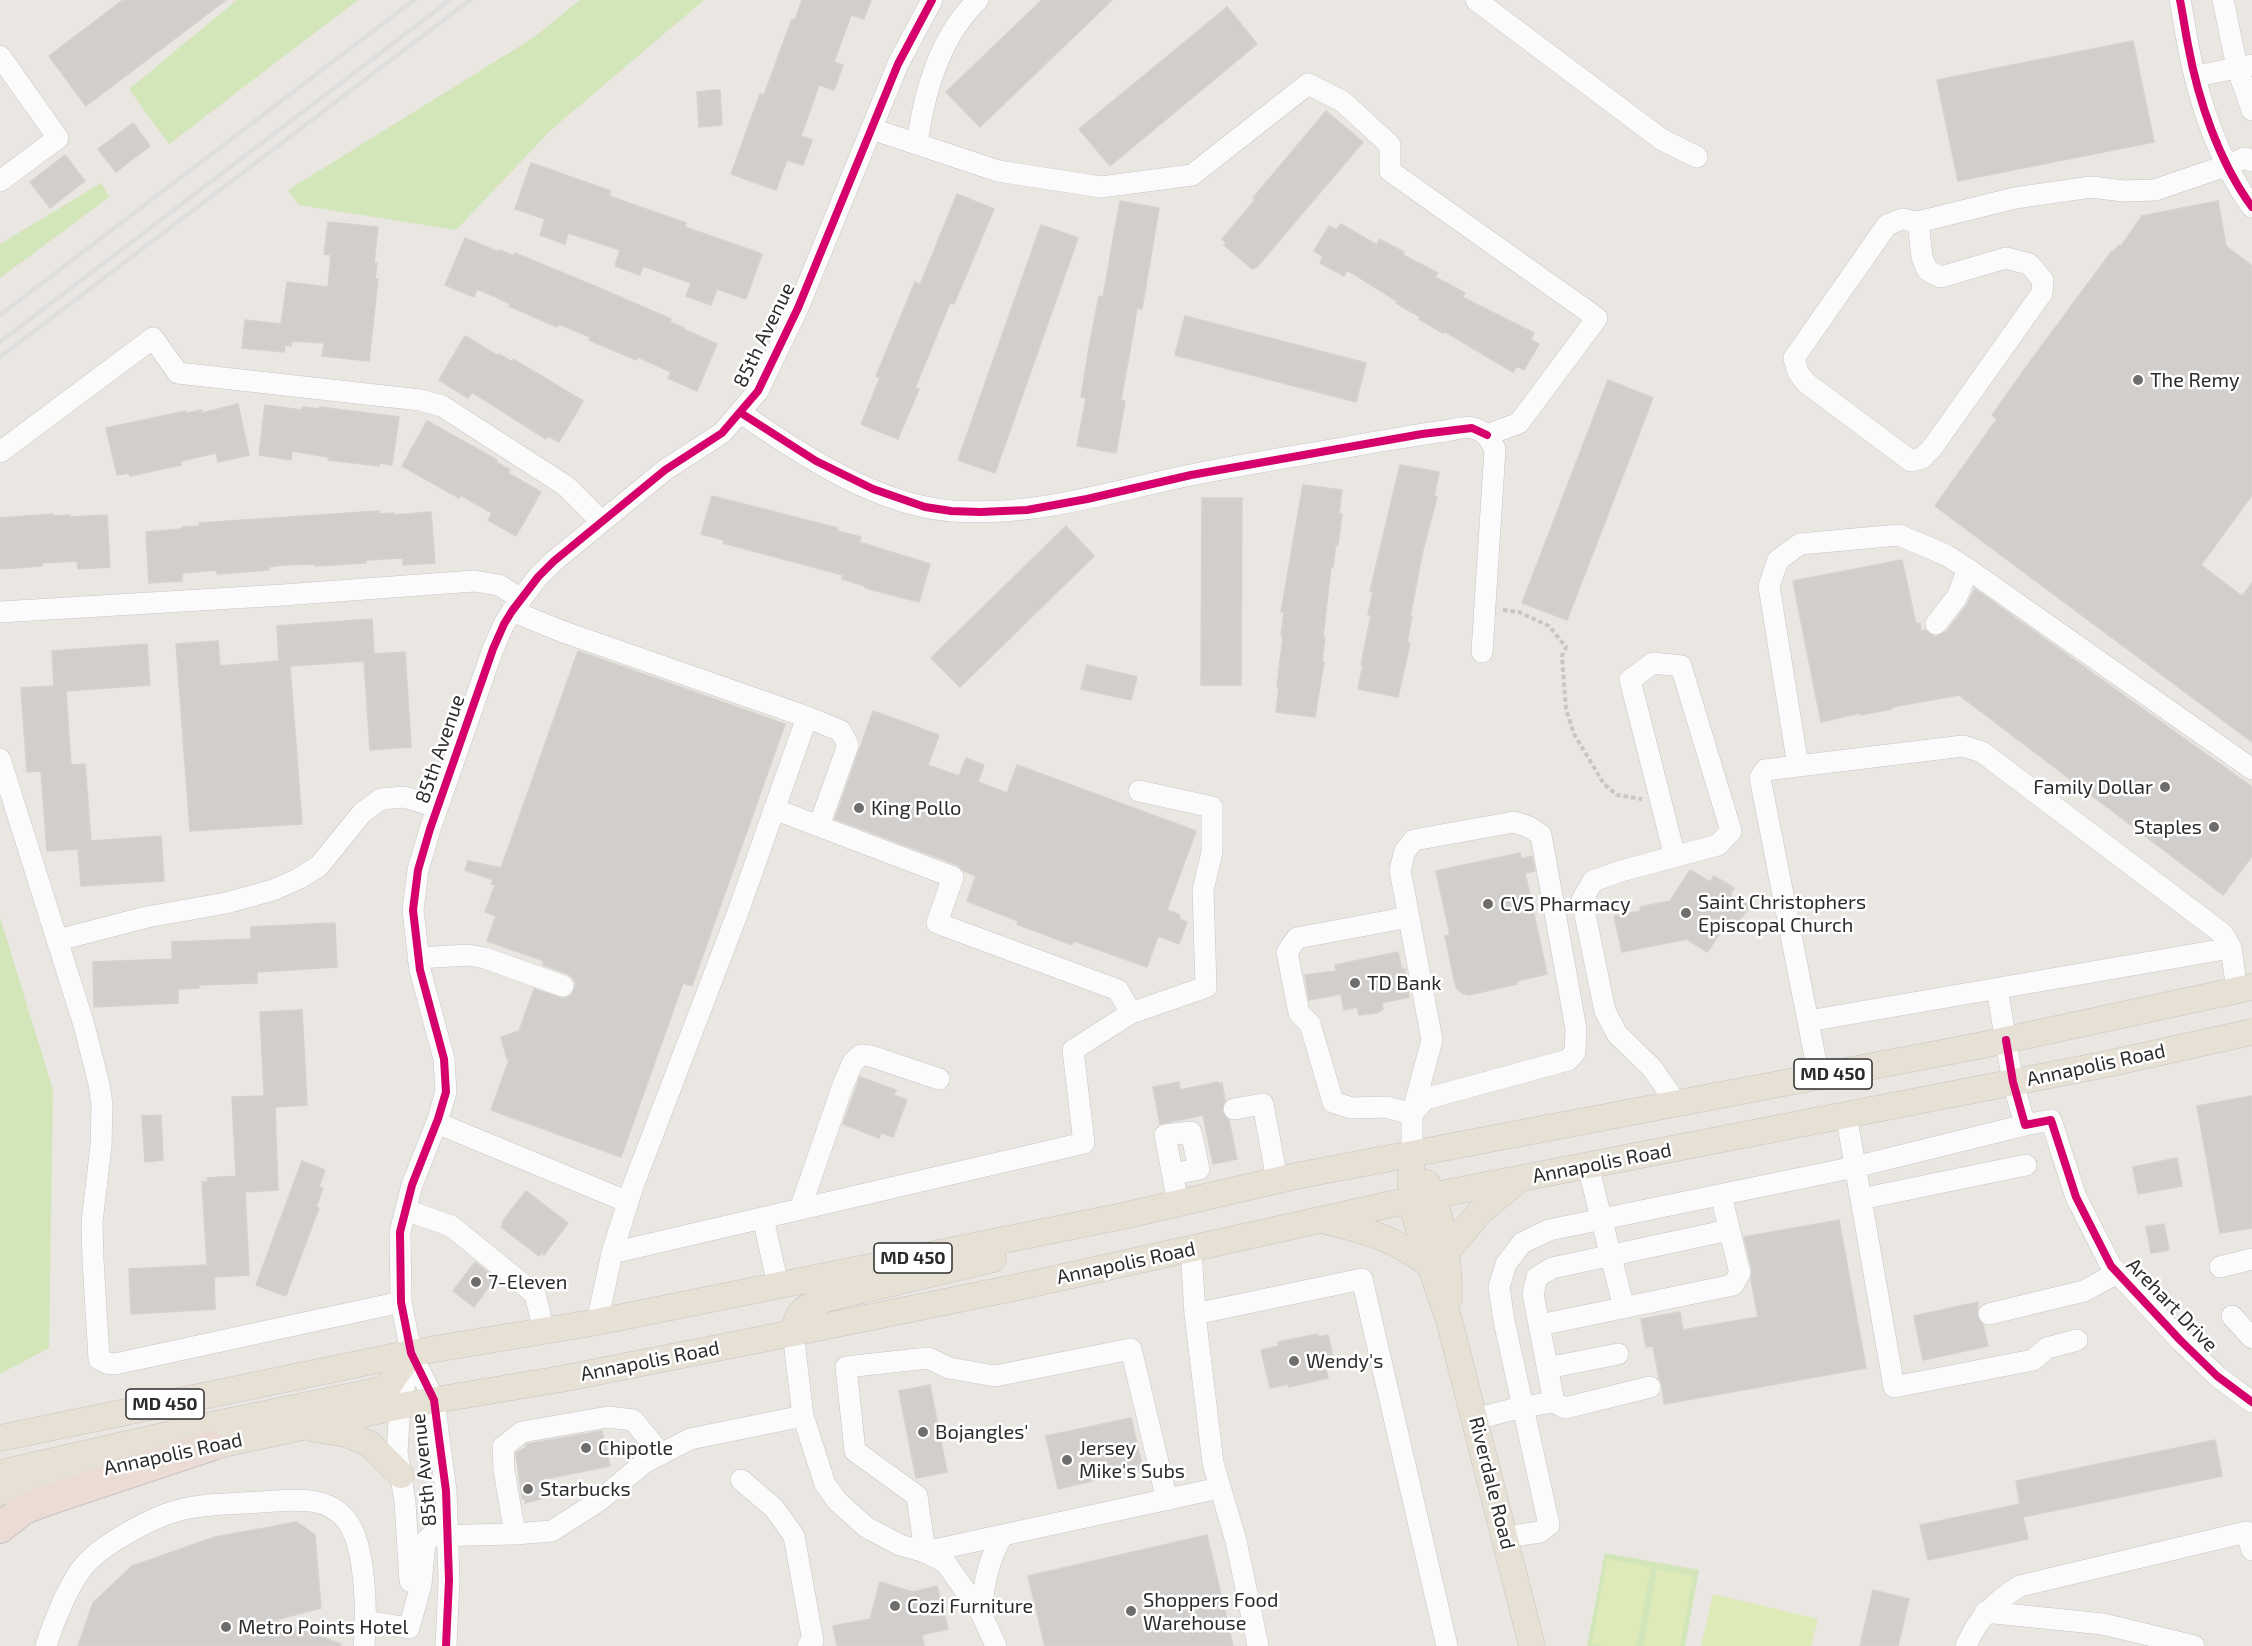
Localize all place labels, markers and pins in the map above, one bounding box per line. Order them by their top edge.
place label: The Remy [2150,368,2240,392]
marker: The Remy [2131,373,2145,387]
place label: Family Dollar [2033,775,2153,799]
marker: Family Dollar [2158,780,2172,794]
place label: King Pollo [871,796,961,820]
marker: King Pollo [852,801,866,815]
place label: Staples [2134,815,2202,839]
marker: Staples [2207,820,2221,834]
place label: Saint Christophers Episcopal Church [1698,890,1866,937]
place label: CVS Pharmacy [1500,892,1631,916]
marker: CVS Pharmacy [1481,897,1495,911]
marker: Saint Christophers Episcopal Church [1679,906,1693,920]
place label: TD Bank [1367,971,1442,995]
marker: TD Bank [1348,976,1362,990]
place label: 7-Eleven [488,1270,567,1294]
marker: 7-Eleven [469,1275,483,1289]
place label: Wendy's [1306,1349,1383,1373]
marker: Wendy's [1287,1354,1301,1368]
place label: Bojangles' [935,1420,1029,1444]
marker: Bojangles' [916,1425,930,1439]
place label: Chipotle [598,1436,673,1460]
place label: Jersey Mike's Subs [1079,1436,1185,1483]
marker: Chipotle [579,1441,593,1455]
marker: Jersey Mike's Subs [1060,1453,1074,1467]
place label: Starbucks [540,1477,631,1501]
marker: Starbucks [521,1482,535,1496]
place label: Shoppers Food Warehouse [1143,1588,1278,1635]
place label: Cozi Furniture [907,1594,1033,1618]
marker: Cozi Furniture [888,1599,902,1613]
marker: Shoppers Food Warehouse [1124,1604,1138,1618]
place label: Metro Points Hotel [238,1615,408,1639]
marker: Metro Points Hotel [219,1620,233,1634]

